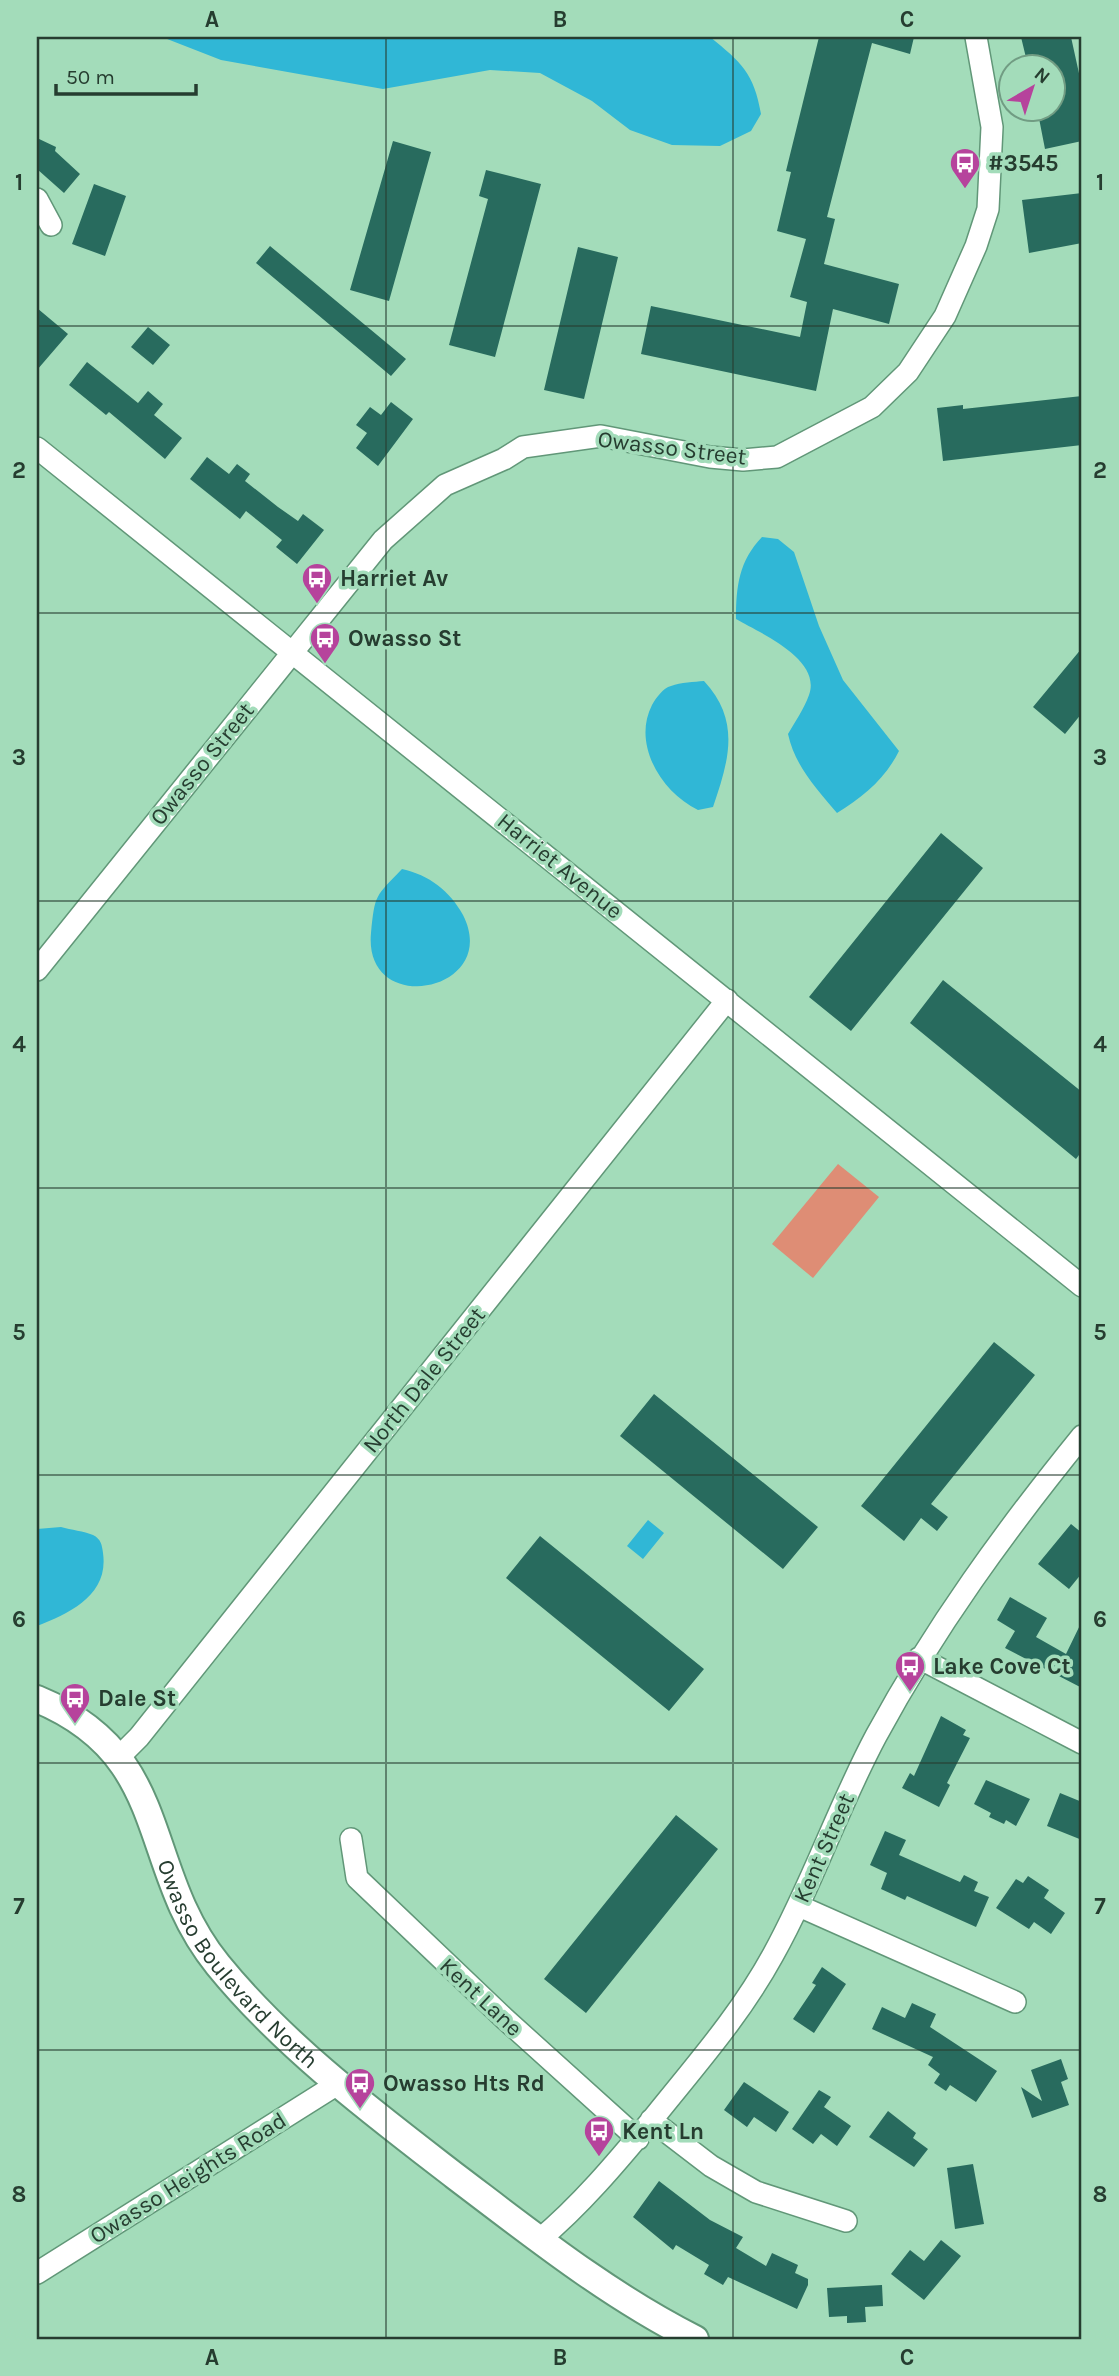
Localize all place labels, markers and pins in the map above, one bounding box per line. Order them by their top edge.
bus stop icon: #3545 [948,146,982,190]
place label: #3545 [988,150,1058,177]
bus stop icon: Harriet Av [300,561,334,605]
place label: Harriet Av [340,565,448,592]
bus stop icon: Owasso St [308,621,342,665]
place label: Owasso St [348,625,461,652]
bus stop icon: Lake Cove Ct [893,1649,927,1693]
place label: Lake Cove Ct [933,1653,1071,1680]
bus stop icon: Dale St [58,1681,92,1725]
place label: Dale St [98,1685,176,1712]
bus stop icon: Owasso Hts Rd [343,2066,377,2110]
place label: Owasso Hts Rd [383,2070,545,2097]
bus stop icon: Kent Ln [582,2114,616,2158]
place label: Kent Ln [622,2118,704,2145]

